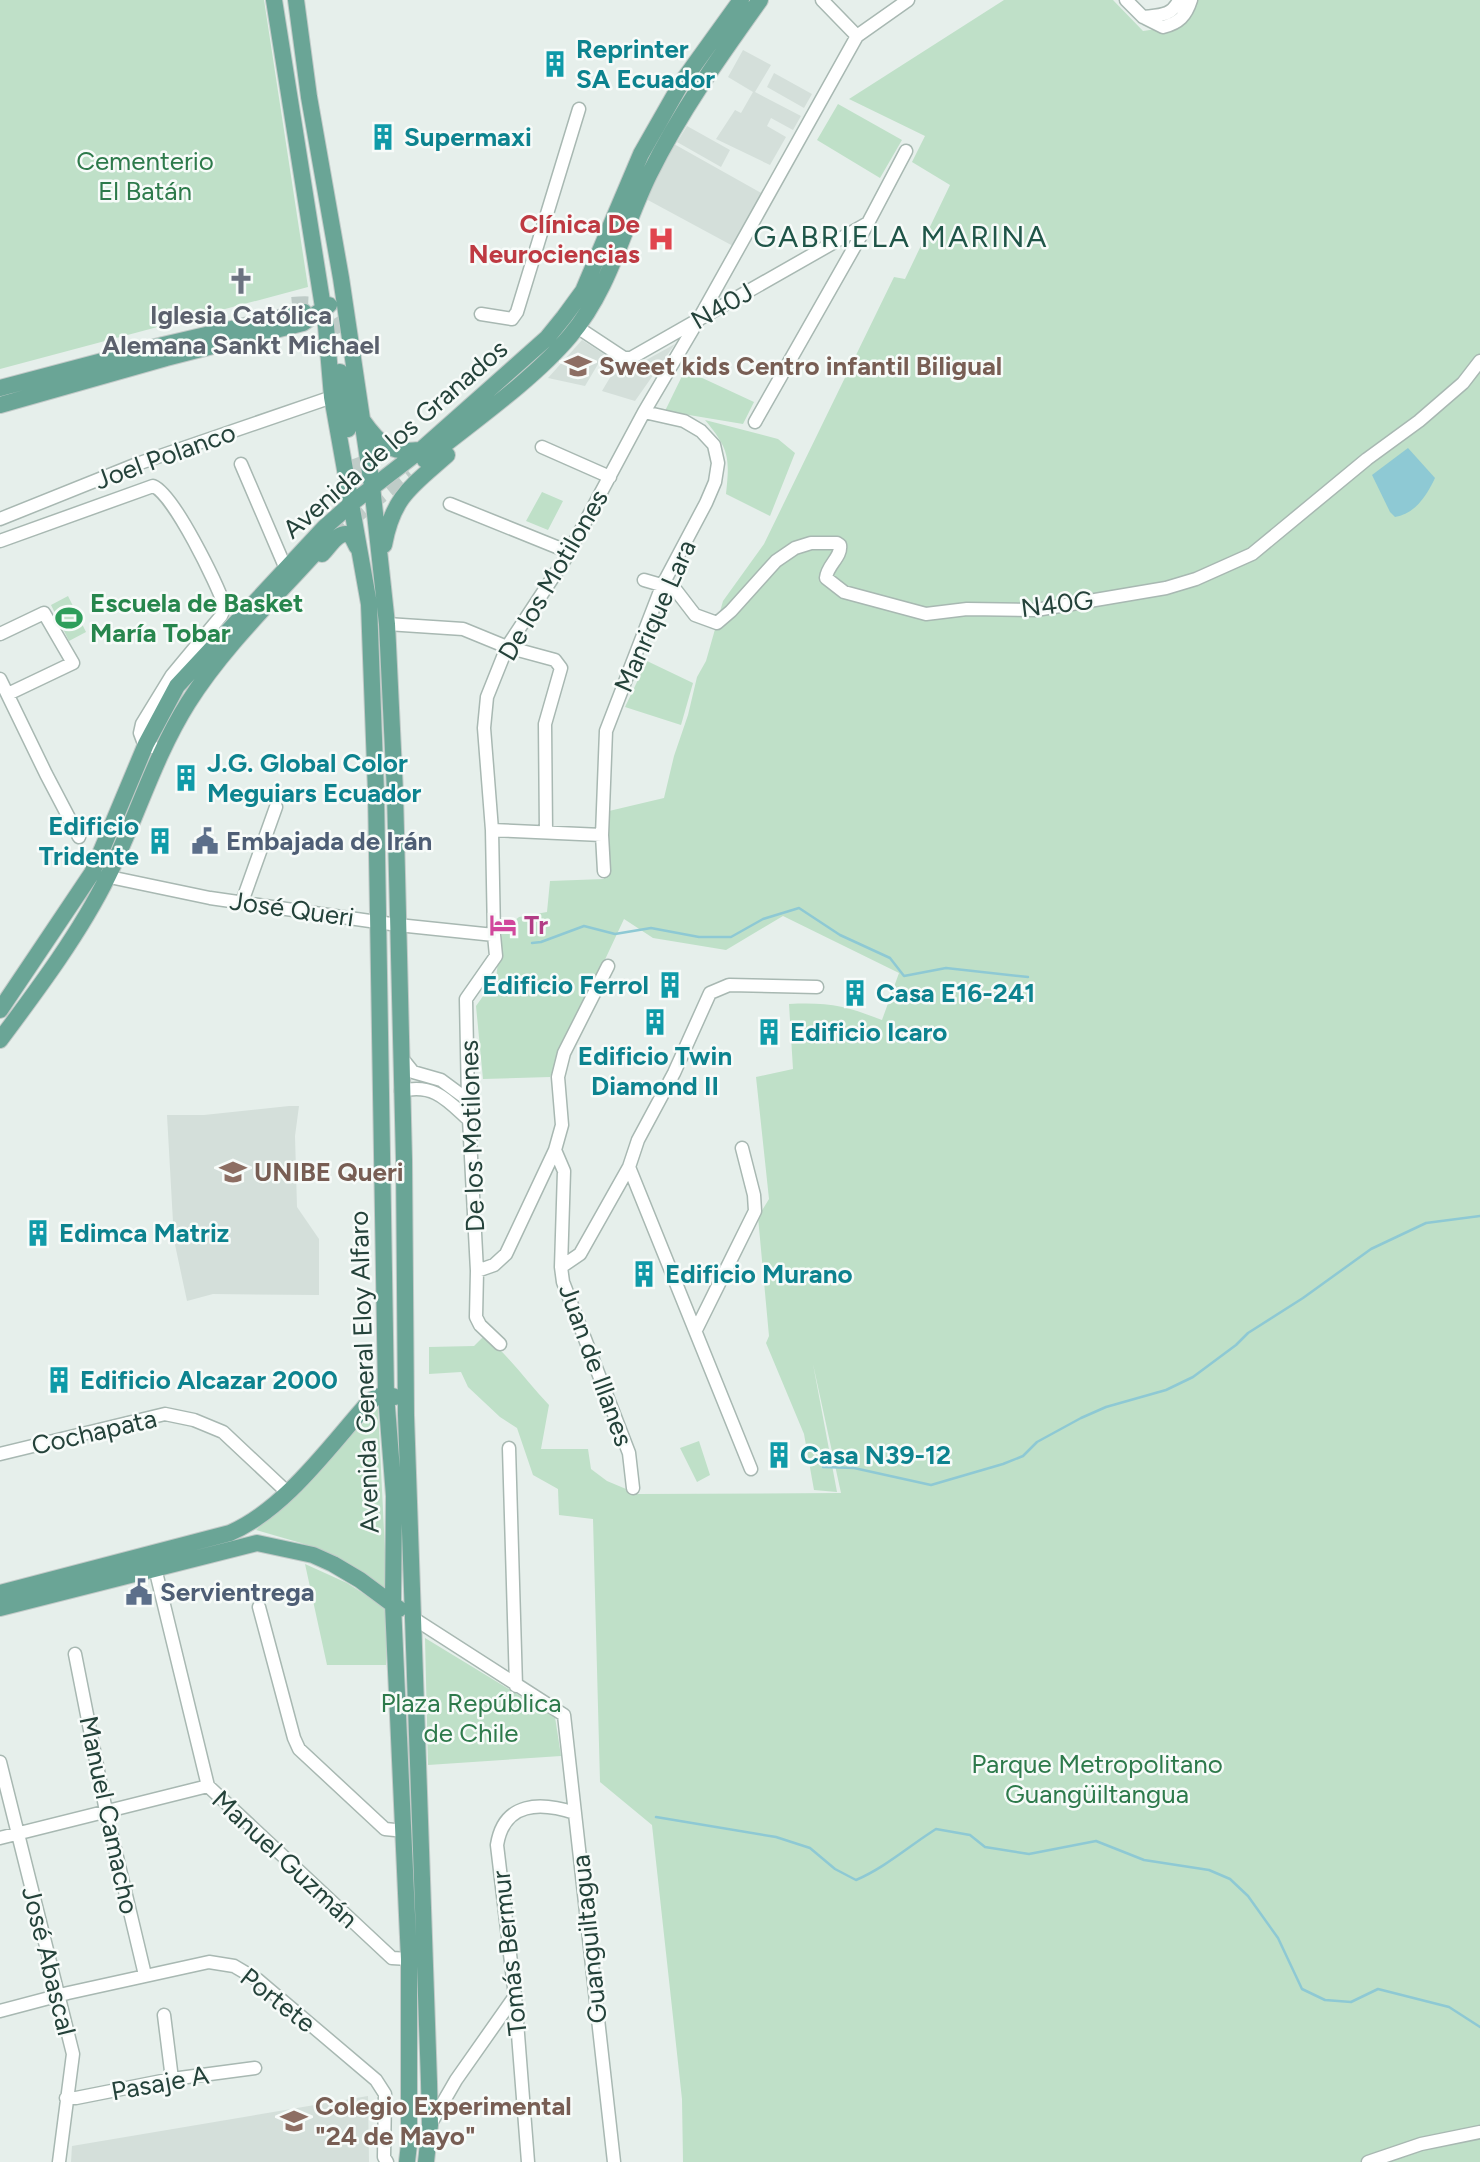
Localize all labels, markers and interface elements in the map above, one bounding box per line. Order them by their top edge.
place label: Reprinter SA Ecuador [576,33,715,95]
building icon: Reprinter SA Ecuador [540,49,570,79]
place label: Supermaxi [404,121,532,153]
building icon: Supermaxi [368,122,398,152]
park label: Cementerio El Batán [76,145,214,207]
place label: Clínica De Neurociencias [469,208,640,270]
district label: GABRIELA MARINA [753,218,1049,255]
hospital icon: Clínica De Neurociencias [646,224,676,254]
church icon: Iglesia Católica Alemana Sankt Michael [226,266,256,296]
street label: N40J [685,276,759,336]
place label: Iglesia Católica Alemana Sankt Michael [102,299,380,361]
street label: Avenida de los Granados [276,333,514,545]
place label: Sweet kids Centro infantil Biligual [599,350,1002,382]
school or university icon: Sweet kids Centro infantil Biligual [563,351,593,381]
street label: Joel Polanco [90,416,240,496]
street label: De los Motilones [491,484,615,666]
street label: Manrique Lara [607,535,703,697]
street label: N40G [1019,584,1095,624]
place label: Escuela de Basket María Tobar [90,587,303,649]
sports icon: Escuela de Basket María Tobar [54,603,84,633]
place label: J.G. Global Color Meguiars Ecuador [207,747,422,809]
building icon: J.G. Global Color Meguiars Ecuador [171,763,201,793]
place label: Edificio Tridente [39,810,139,872]
place label: Embajada de Irán [226,825,432,857]
building icon: Edificio Tridente [145,826,175,856]
public building icon: Embajada de Irán [190,826,220,856]
street label: José Queri [228,884,356,934]
place label: Tr [524,909,548,941]
hotel icon: Tr [488,910,518,940]
place label: Edificio Ferrol [482,969,649,1001]
building icon: Edificio Ferrol [655,970,685,1000]
place label: Casa E16-241 [876,977,1035,1009]
building icon: Casa E16-241 [840,978,870,1008]
building icon: Edificio Twin Diamond II [640,1007,670,1037]
place label: Edificio Icaro [790,1016,947,1048]
building icon: Edificio Icaro [754,1017,784,1047]
street label: De los Motilones [453,1039,491,1233]
place label: Edificio Twin Diamond II [578,1040,732,1102]
place label: UNIBE Queri [254,1156,404,1188]
school or university icon: UNIBE Queri [218,1157,248,1187]
street label: Avenida General Eloy Alfaro [342,1210,386,1534]
place label: Edimca Matriz [59,1217,229,1249]
building icon: Edimca Matriz [23,1218,53,1248]
place label: Edificio Murano [665,1258,853,1290]
building icon: Edificio Murano [629,1259,659,1289]
street label: Juan de Illanes [552,1279,640,1451]
place label: Edificio Alcazar 2000 [80,1364,338,1396]
building icon: Edificio Alcazar 2000 [44,1365,74,1395]
street label: Cochapata [28,1402,160,1462]
place label: Casa N39-12 [800,1439,951,1471]
building icon: Casa N39-12 [764,1440,794,1470]
place label: Servientrega [160,1576,315,1608]
public building icon: Servientrega [124,1577,154,1607]
park label: Plaza República de Chile [380,1687,562,1749]
street label: Manuel Camacho [72,1713,146,1917]
park label: Parque Metropolitano Guangüiltangua [971,1748,1223,1810]
street label: Manuel Guzmán [206,1783,364,1935]
street label: Guanguiltagua [564,1853,614,2025]
street label: Tomás Bermur [484,1869,534,2037]
street label: José Abascal [15,1883,83,2039]
street label: Portete [234,1961,322,2039]
street label: Pasaje A [109,2059,212,2107]
place label: Colegio Experimental "24 de Mayo" [315,2090,572,2152]
school or university icon: Colegio Experimental "24 de Mayo" [279,2106,309,2136]

